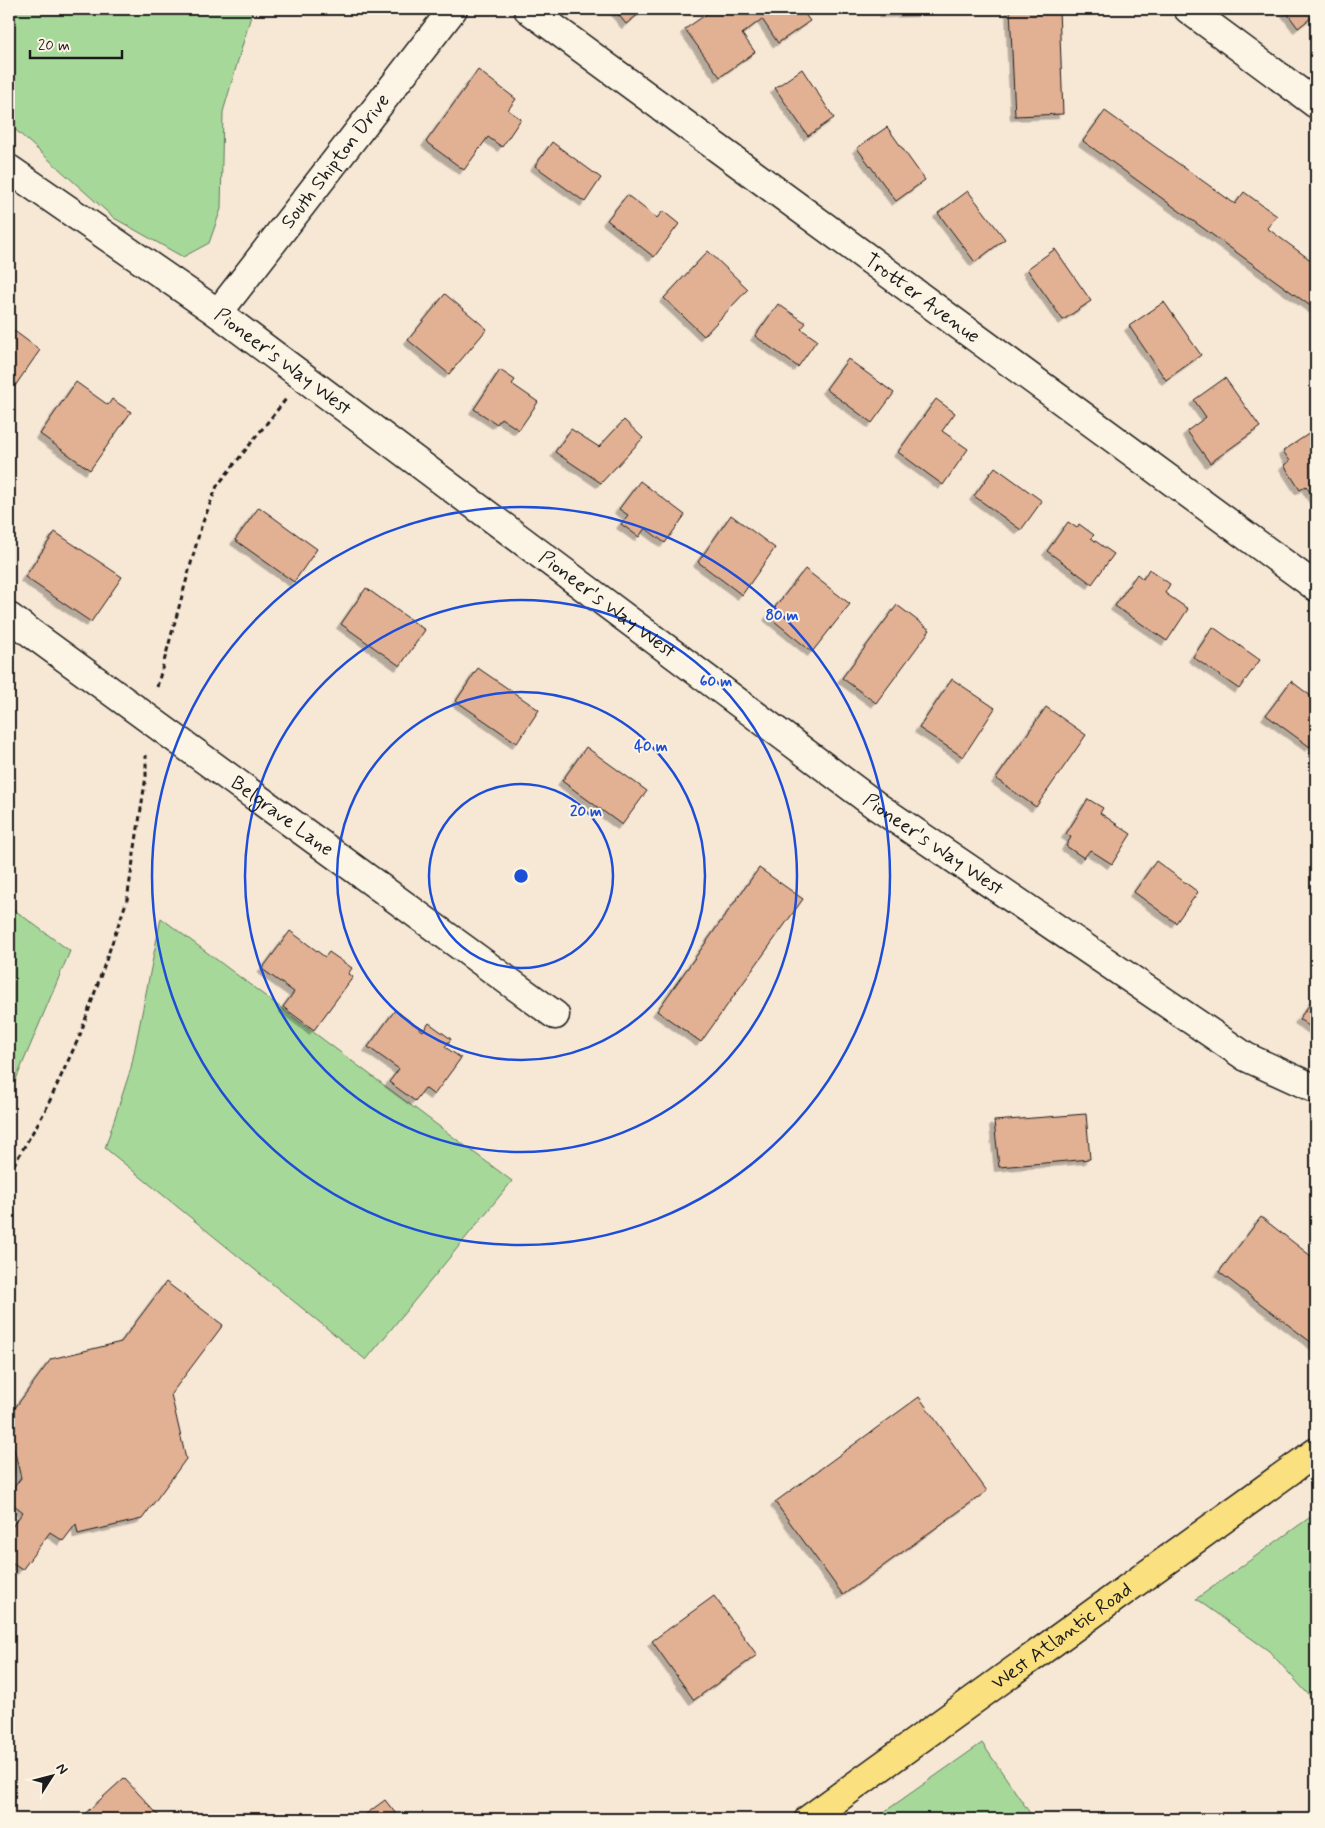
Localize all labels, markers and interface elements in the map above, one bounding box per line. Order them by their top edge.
scale bar [30,28,122,60]
text: 20 m [38,36,70,56]
street label: South Shipton Drive [275,88,396,234]
street label: Trotter Avenue [859,247,986,350]
street label: Pioneer's Way West [209,301,357,422]
street label: Pioneer's Way West [533,544,681,665]
text: 80 m [765,606,799,626]
text: 60 m [700,672,732,692]
text: 40 m [634,737,668,757]
street label: Belgrave Lane [225,769,339,863]
street label: Pioneer's Way West [857,787,1009,902]
text: 20 m [570,802,602,822]
centre of rings [512,867,530,885]
street label: West Atlantic Road [986,1576,1138,1696]
north arrow [28,1750,78,1800]
text: N [52,1760,72,1778]

